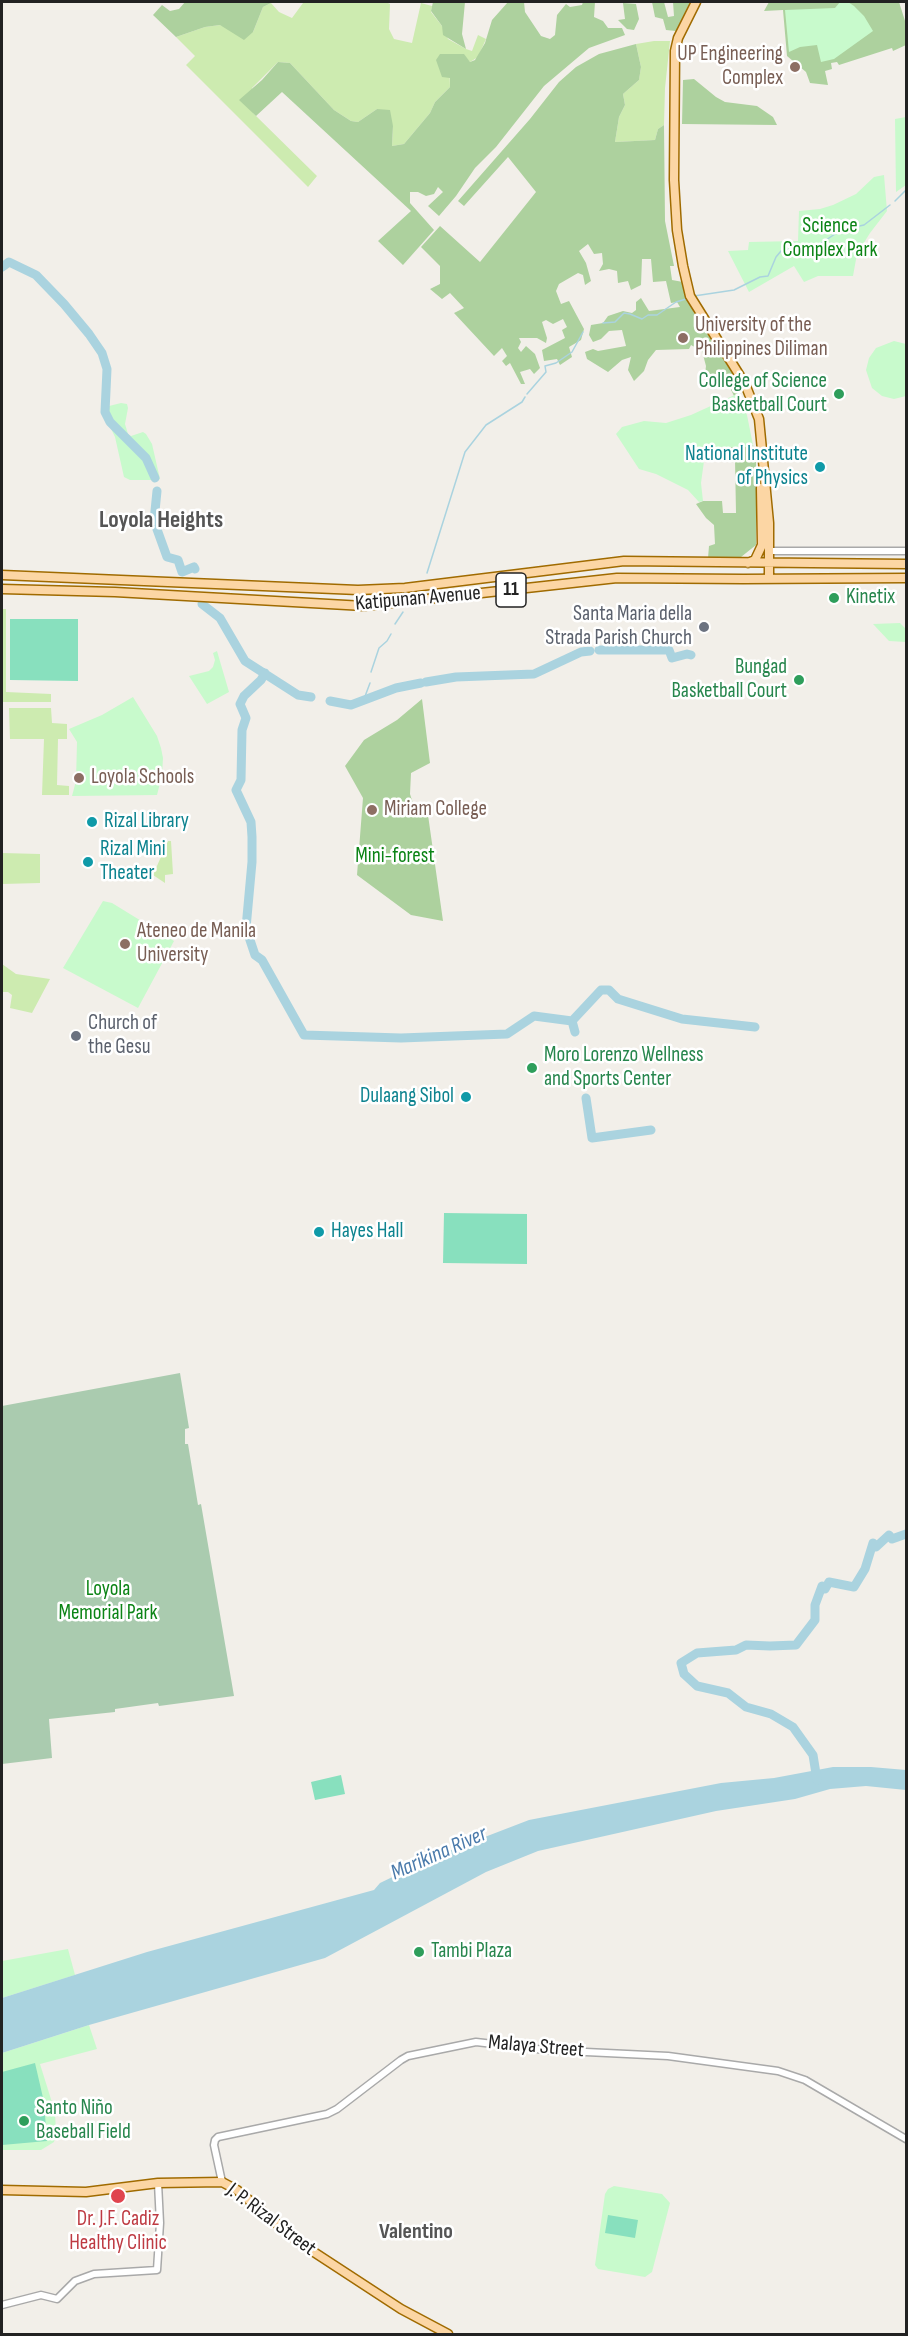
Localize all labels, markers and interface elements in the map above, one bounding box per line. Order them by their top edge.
place label: UP Engineering Complex [677,42,783,92]
marker: UP Engineering Complex [788,60,802,74]
park label: Science Complex Park [782,214,878,264]
place label: University of the Philippines Diliman [695,313,828,363]
marker: University of the Philippines Diliman [676,331,690,345]
place label: College of Science Basketball Court [698,369,827,419]
marker: College of Science Basketball Court [832,387,846,401]
place label: National Institute of Physics [685,442,808,492]
marker: National Institute of Physics [813,460,827,474]
district label: Loyola Heights [99,507,223,535]
road number: 11 [496,573,526,607]
street label: Katipunan Avenue [354,581,482,617]
place label: Kinetix [846,585,895,611]
marker: Kinetix [827,591,841,605]
place label: Santa Maria della Strada Parish Church [545,602,692,652]
marker: Santa Maria della Strada Parish Church [697,620,711,634]
place label: Bungad Basketball Court [671,655,787,705]
marker: Bungad Basketball Court [792,673,806,687]
place label: Loyola Schools [91,765,194,791]
marker: Loyola Schools [72,771,86,785]
place label: Miriam College [384,797,487,823]
marker: Miriam College [365,803,379,817]
place label: Rizal Library [104,809,189,835]
marker: Rizal Library [85,815,99,829]
place label: Rizal Mini Theater [100,837,166,887]
park label: Mini-forest [355,844,435,870]
marker: Rizal Mini Theater [81,855,95,869]
place label: Ateneo de Manila University [137,919,256,969]
marker: Ateneo de Manila University [118,937,132,951]
place label: Church of the Gesu [88,1011,157,1061]
marker: Church of the Gesu [69,1029,83,1043]
place label: Moro Lorenzo Wellness and Sports Center [544,1043,703,1093]
marker: Moro Lorenzo Wellness and Sports Center [525,1061,539,1075]
place label: Dulaang Sibol [360,1084,454,1110]
marker: Dulaang Sibol [459,1090,473,1104]
place label: Hayes Hall [331,1219,403,1245]
marker: Hayes Hall [312,1225,326,1239]
park label: Loyola Memorial Park [58,1577,158,1627]
water label: Marikina River [387,1821,491,1887]
place label: Tambi Plaza [431,1939,512,1965]
marker: Tambi Plaza [412,1945,426,1959]
street label: Malaya Street [487,2030,585,2064]
place label: Santo Niño Baseball Field [36,2096,131,2146]
marker: Santo Niño Baseball Field [17,2114,31,2128]
street label: J. P. Rizal Street [221,2178,321,2262]
marker: Dr. J.F. Cadiz Healthy Clinic [109,2187,127,2205]
place label: Dr. J.F. Cadiz Healthy Clinic [69,2207,167,2257]
district label: Valentino [379,2219,453,2245]

